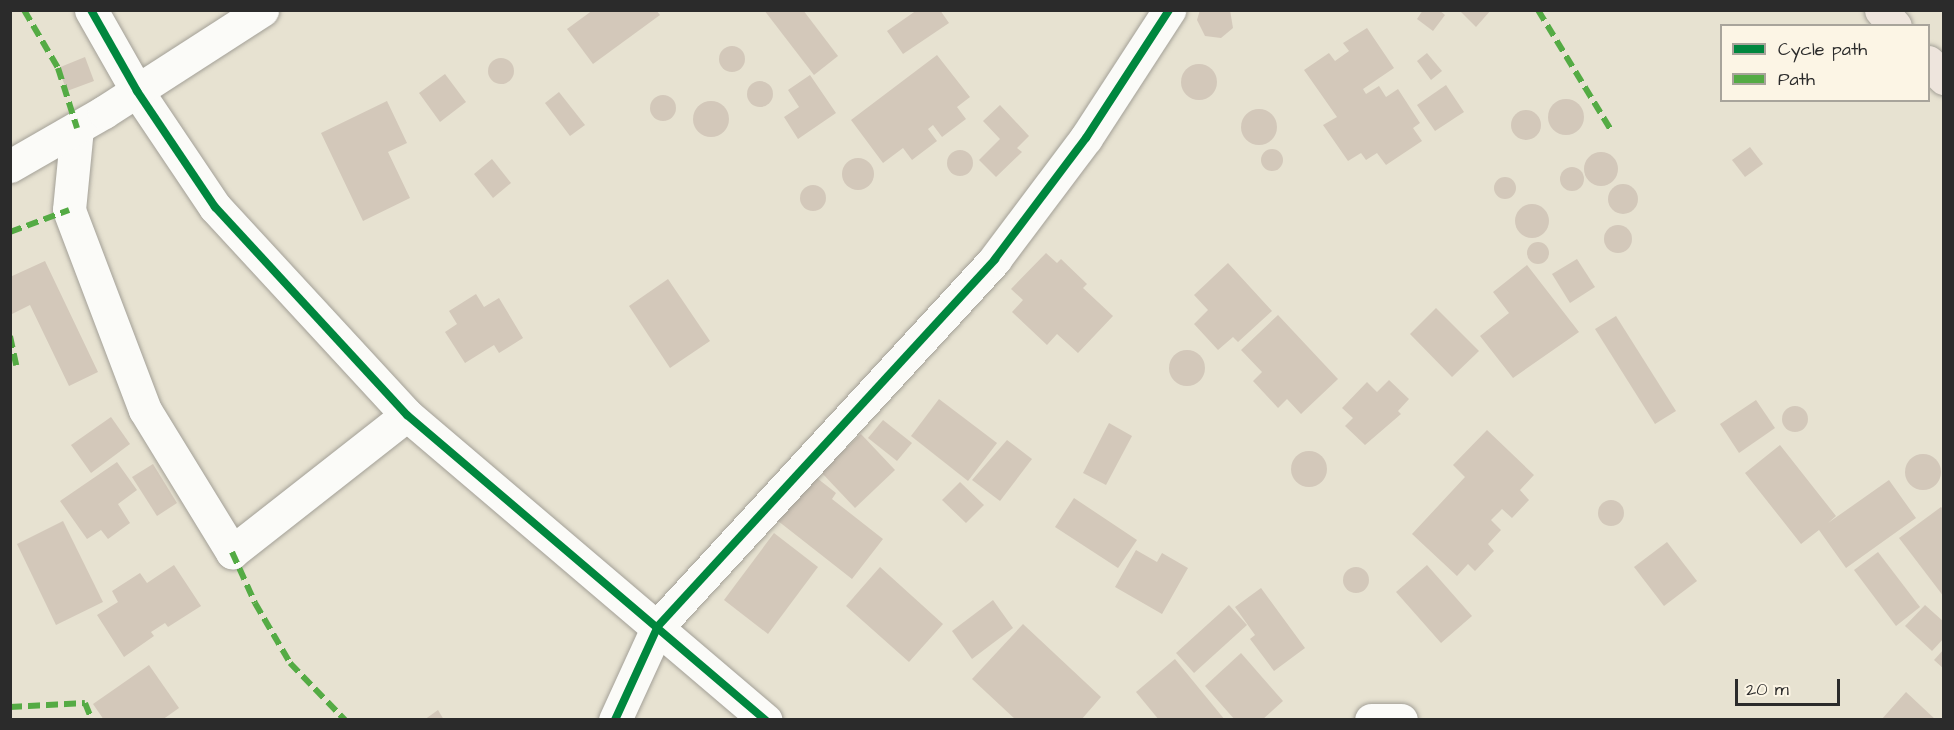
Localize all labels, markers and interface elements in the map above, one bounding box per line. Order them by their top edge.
legend [1720,24,1930,102]
text: Cycle path [1778,37,1867,62]
text: Path [1778,67,1815,92]
scale bar [1738,667,1843,705]
text: 20 m [1746,677,1789,702]

